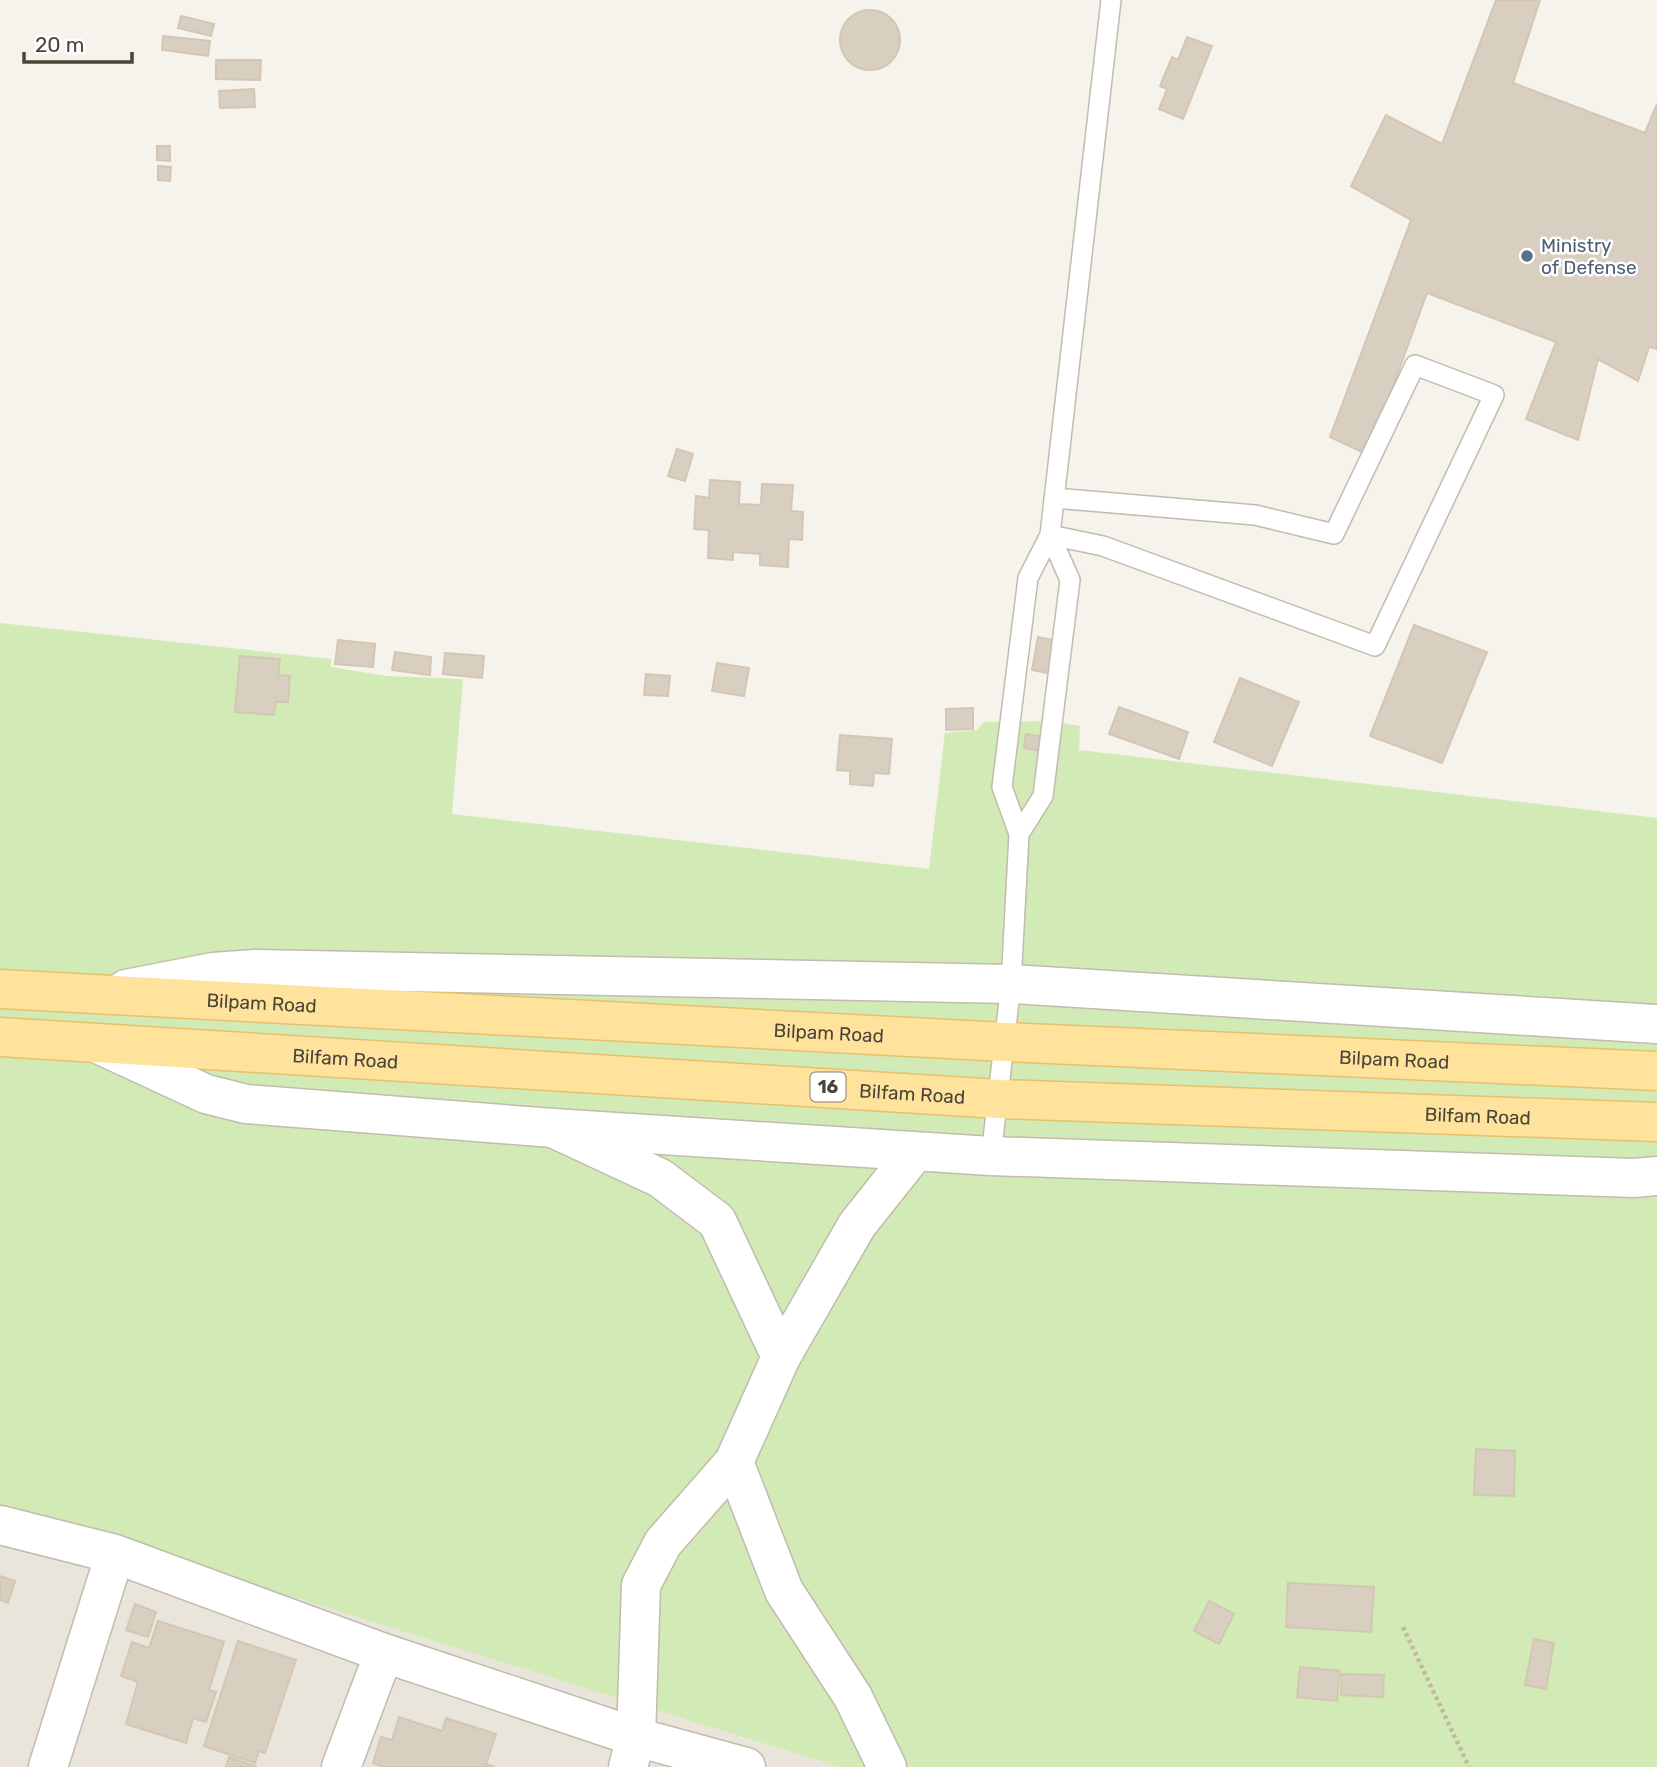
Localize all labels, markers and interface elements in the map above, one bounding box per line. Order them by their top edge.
scale bar [24,21,133,65]
text: 20 m [35,32,84,57]
place label: Ministry of Defense [1541,234,1637,279]
marker: Ministry of Defense [1519,248,1535,264]
street label: Bilpam Road [206,989,317,1018]
street label: Bilpam Road [773,1019,885,1048]
street label: Bilfam Road [292,1044,399,1074]
street label: Bilpam Road [1339,1046,1450,1074]
road number: 16 [810,1072,846,1102]
street label: Bilfam Road [858,1079,966,1109]
street label: Bilfam Road [1424,1103,1531,1130]

